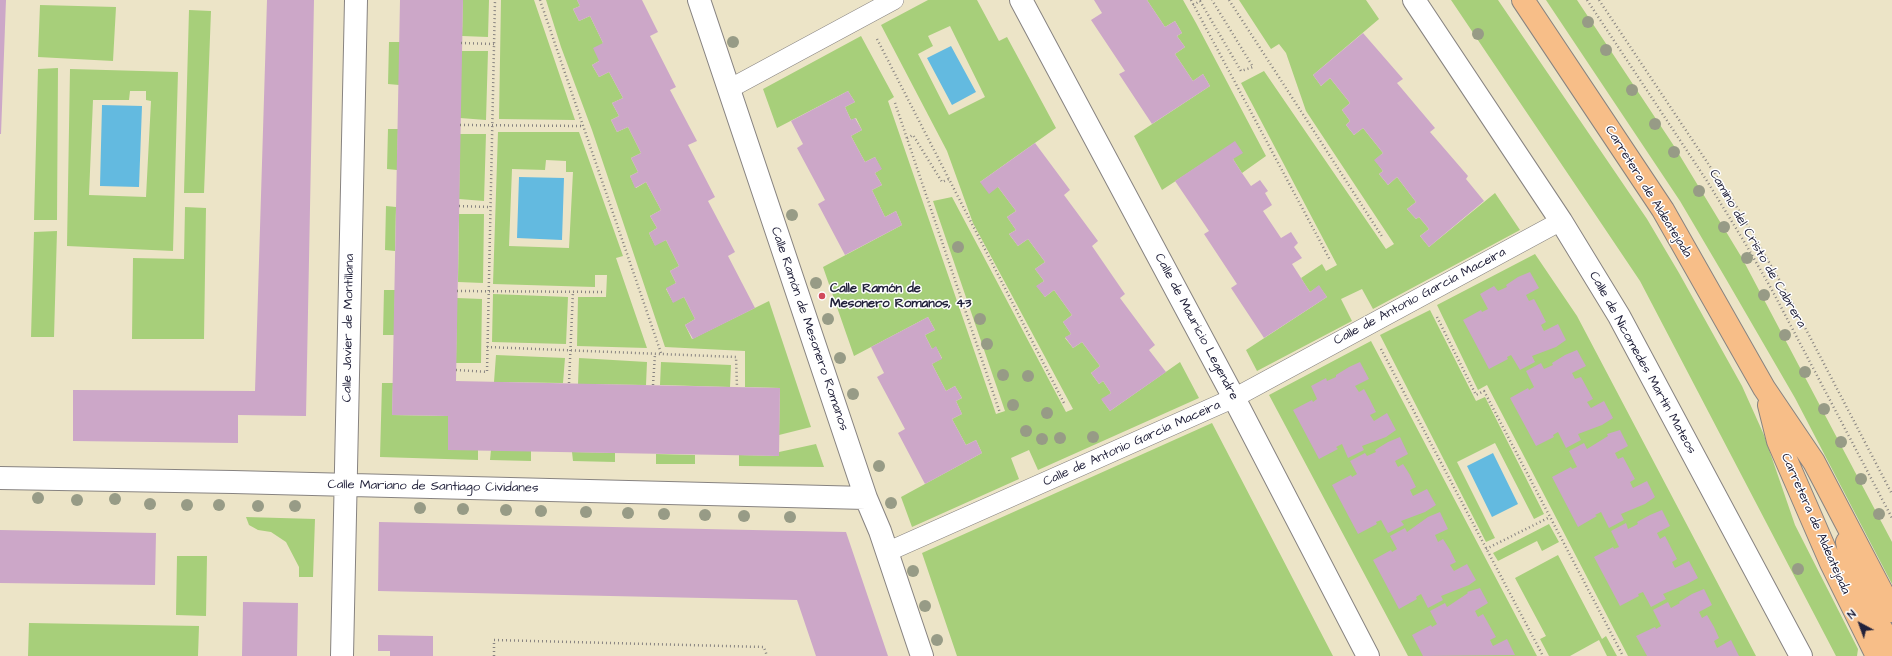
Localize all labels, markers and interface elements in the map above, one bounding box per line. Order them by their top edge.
street label: Carretera de Aldeatejada [1601,123,1695,261]
street label: Camino del Cristo de Cabrera [1705,167,1809,331]
street label: Calle Ramón de Mesonero Romanos [767,225,851,433]
street label: Calle de Antonio García Maceira [1331,245,1509,349]
street label: Calle de Mauricio Legendre [1151,251,1241,403]
street label: Calle Javier de Montillana [340,254,358,402]
street label: Calle de Nicomedes Martín Mateos [1585,269,1699,457]
place label: Calle Ramón de Mesonero Romanos, 43 [830,281,971,312]
marker: Calle Ramón de Mesonero Romanos, 43 [817,291,827,301]
street label: Calle de Antonio García Maceira [1041,398,1223,490]
street label: Carretera de Aldeatejada [1777,451,1853,597]
street label: Calle Mariano de Santiago Cividanes [327,477,539,497]
north arrow [1840,604,1880,644]
text: N [1844,607,1859,622]

